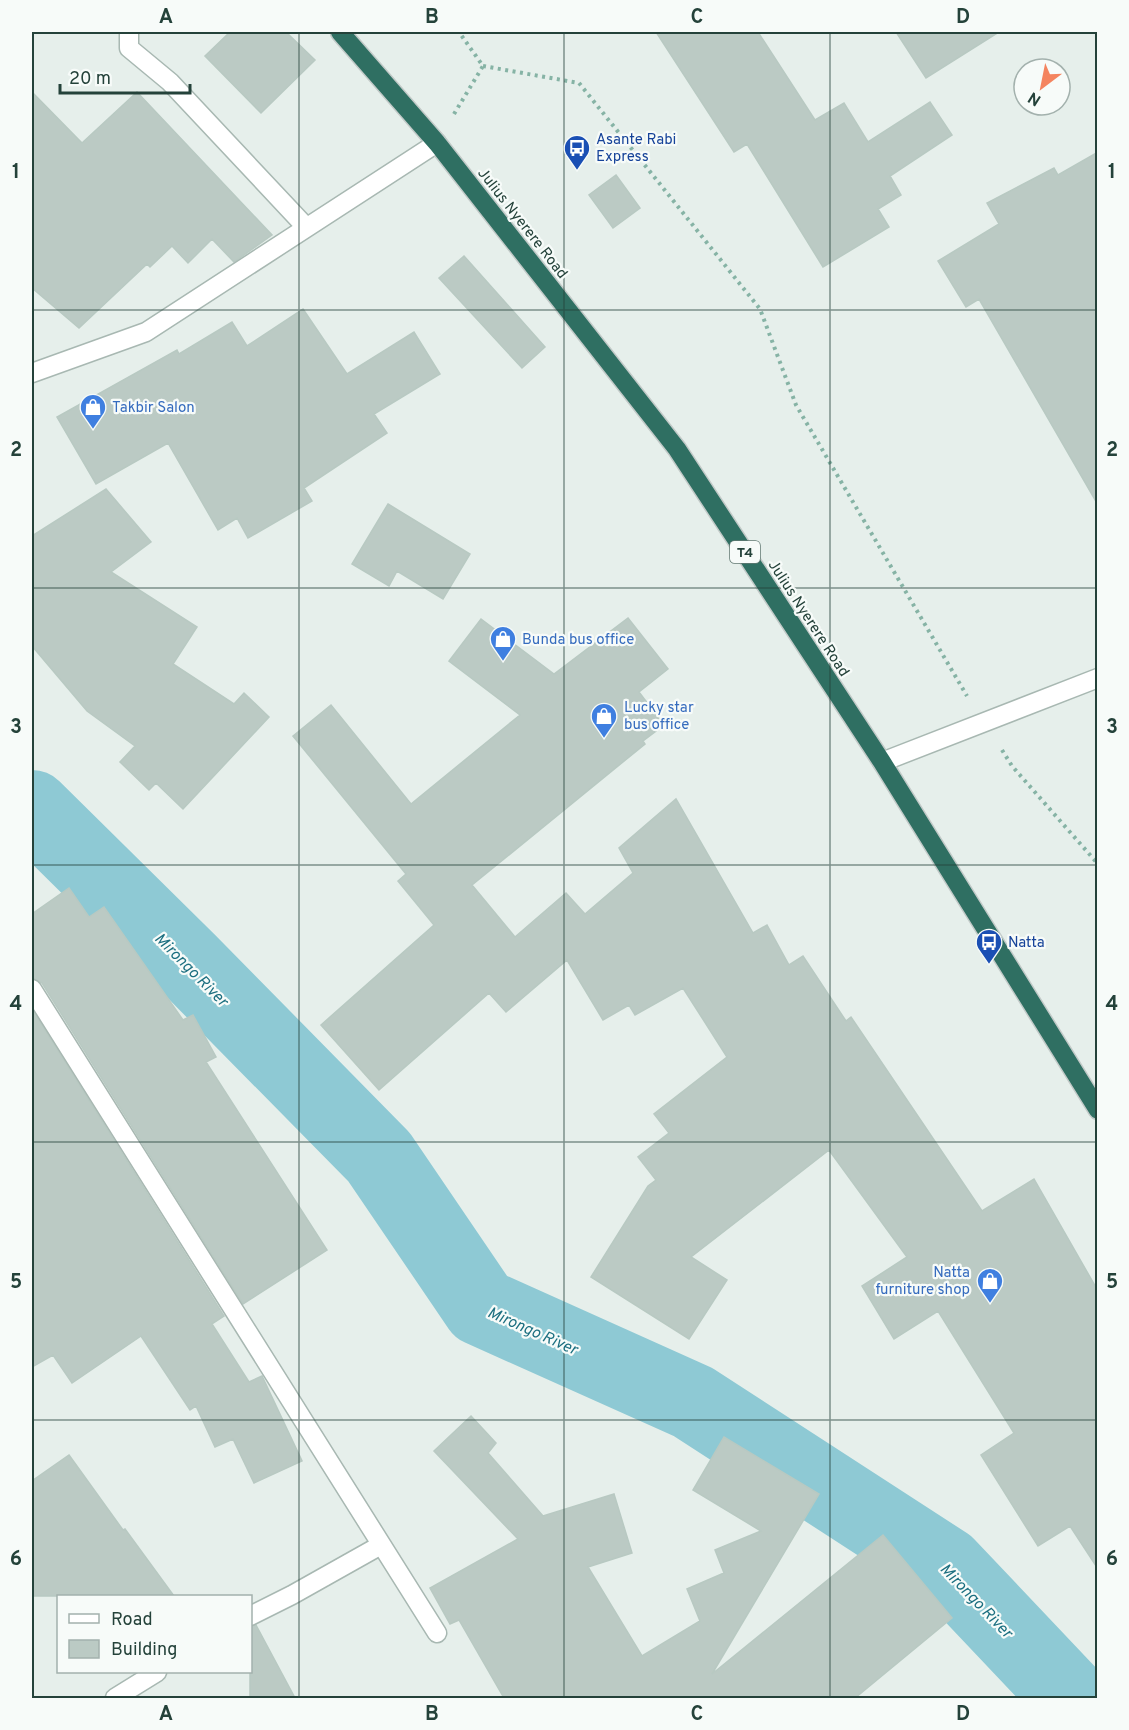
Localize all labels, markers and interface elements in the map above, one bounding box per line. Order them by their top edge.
text: A [159,5,173,31]
text: B [425,5,439,31]
text: C [691,5,703,31]
text: D [956,5,970,31]
scale bar [60,57,190,95]
north arrow [1012,57,1072,117]
text: 20 m [69,68,111,91]
text: N [1025,86,1045,110]
place label: Asante Rabi Express [596,131,676,167]
bus stop icon: Asante Rabi Express [562,133,592,171]
text: 1 [12,160,20,186]
text: 1 [1108,160,1116,186]
street label: Julius Nyerere Road [473,165,571,283]
shop icon: Takbir Salon [78,392,108,430]
place label: Takbir Salon [112,399,195,418]
text: 2 [10,438,22,464]
text: 2 [1106,438,1118,464]
road number: T4 [730,541,760,563]
street label: Julius Nyerere Road [763,557,853,681]
shop icon: Bunda bus office [488,624,518,662]
place label: Bunda bus office [522,631,634,650]
place label: Lucky star bus office [624,699,694,735]
shop icon: Lucky star bus office [589,701,619,739]
text: 3 [10,715,22,741]
text: 3 [1106,715,1118,741]
bus stop icon: Natta [974,927,1004,965]
water label: Mirongo River [149,929,233,1013]
place label: Natta [1008,934,1045,953]
text: 4 [10,992,22,1018]
text: 4 [1106,992,1118,1018]
place label: Natta furniture shop [875,1264,970,1300]
shop icon: Natta furniture shop [975,1266,1005,1304]
text: 5 [10,1270,22,1296]
text: 5 [1106,1270,1118,1296]
water label: Mirongo River [484,1303,582,1361]
text: 6 [10,1547,22,1573]
text: 6 [1106,1547,1118,1573]
water label: Mirongo River [935,1560,1018,1644]
legend [57,1595,252,1673]
text: Road [111,1609,153,1632]
text: Building [111,1639,177,1662]
text: A [159,1702,173,1728]
text: B [425,1702,439,1728]
text: C [691,1702,703,1728]
text: D [956,1702,970,1728]

